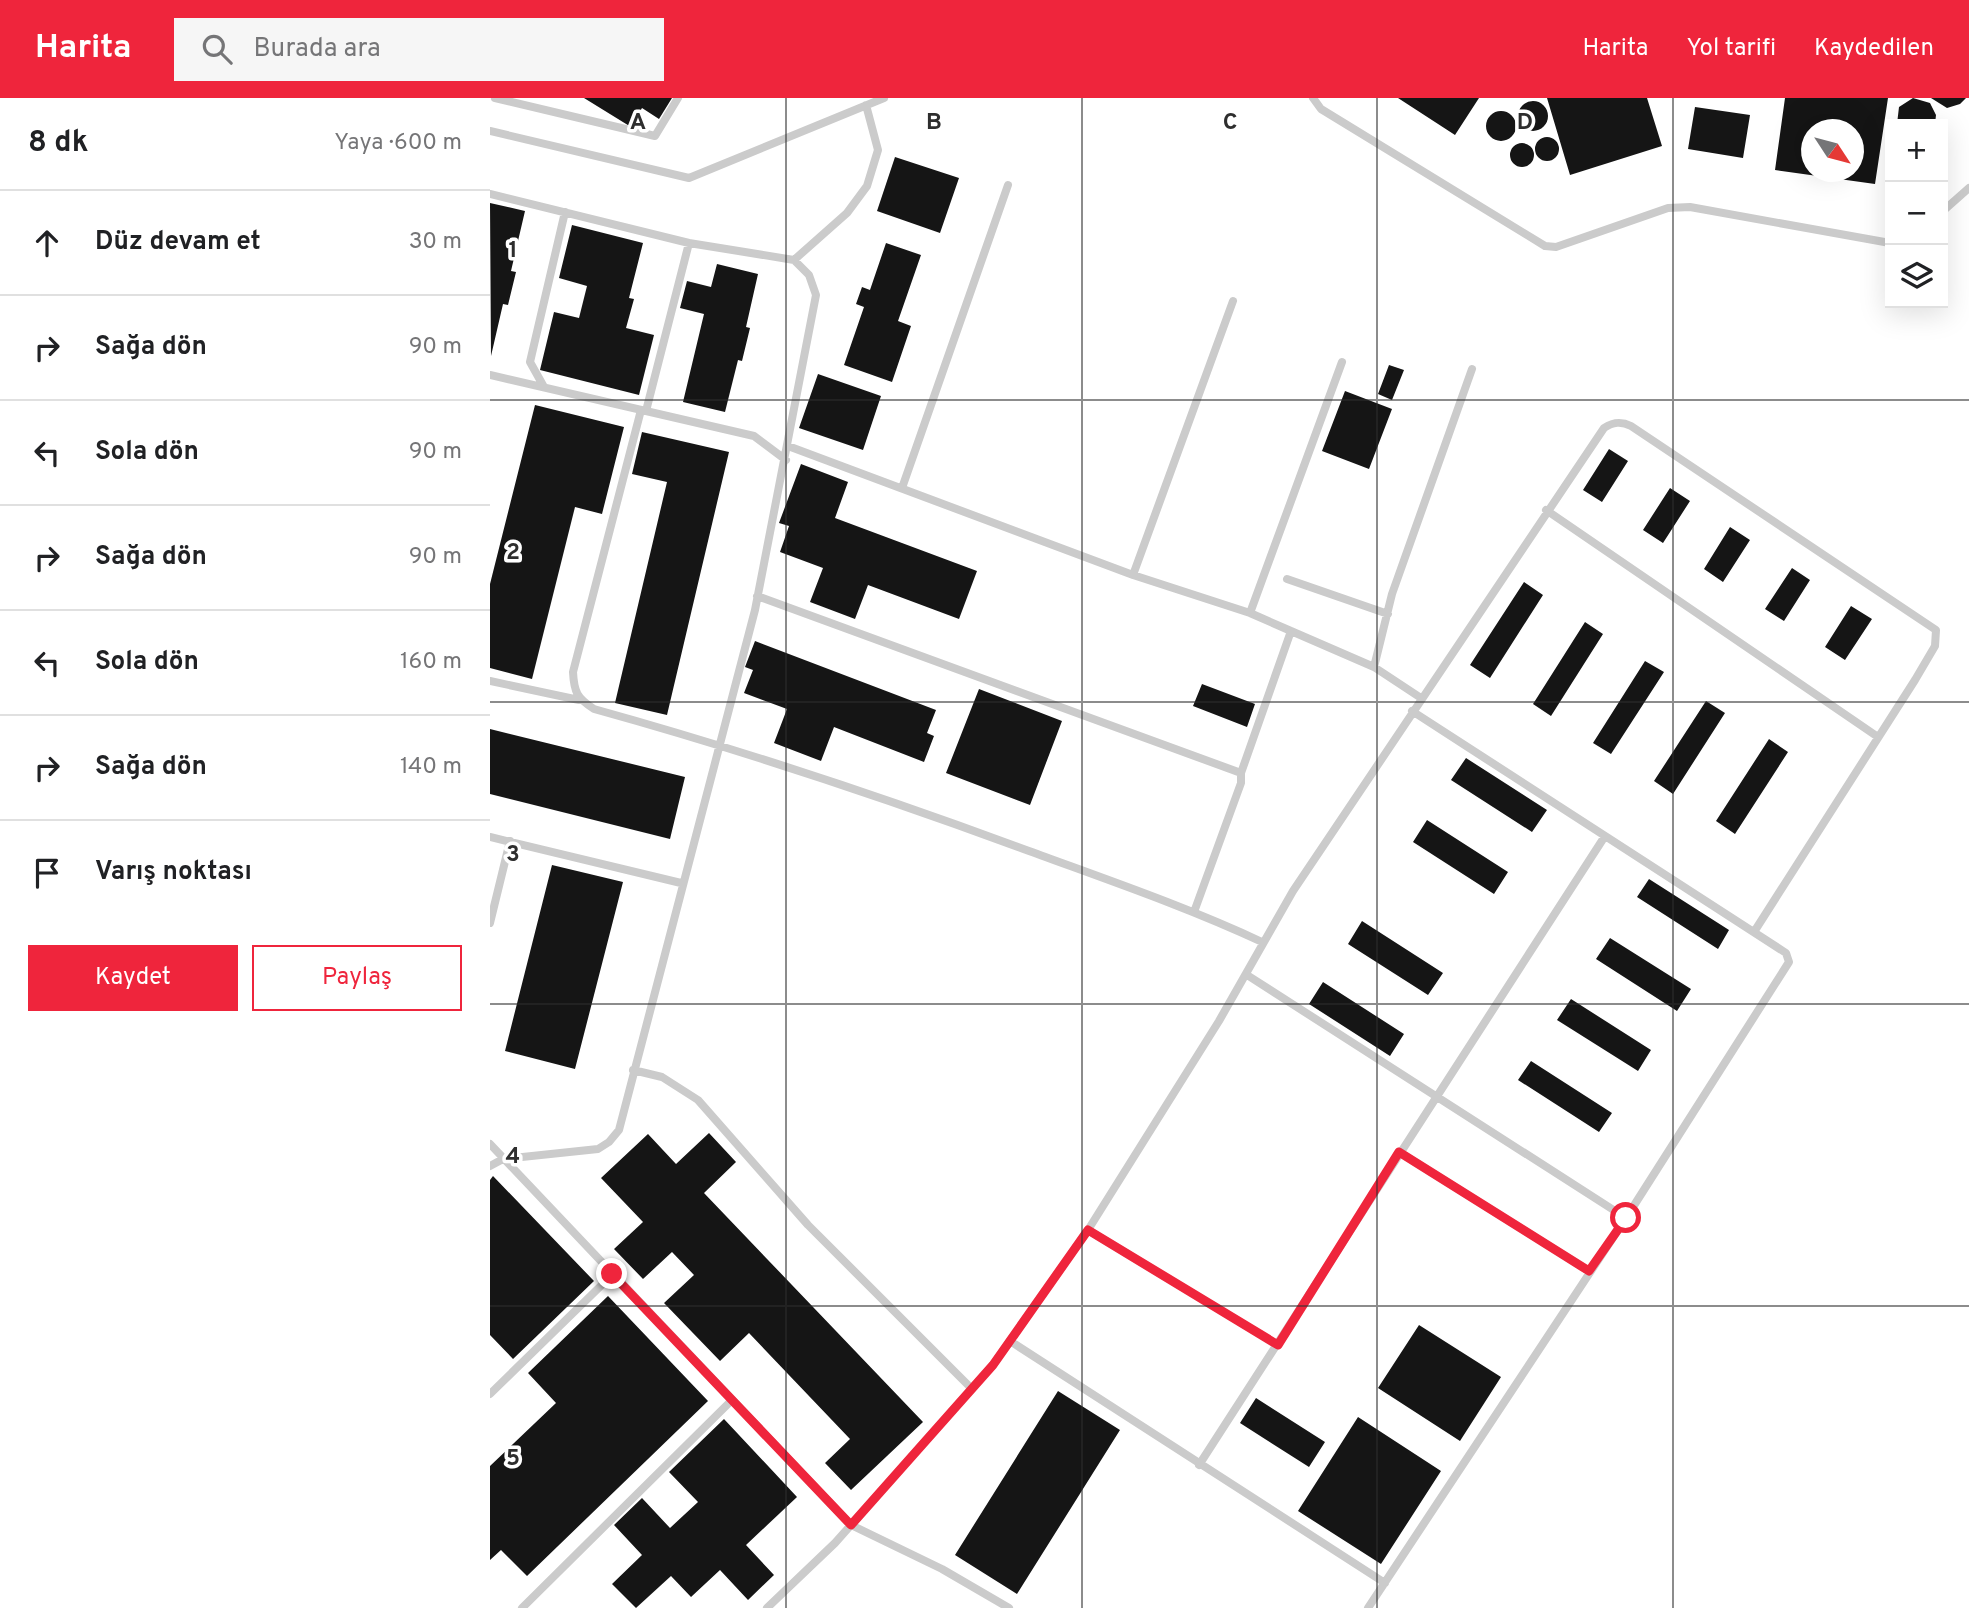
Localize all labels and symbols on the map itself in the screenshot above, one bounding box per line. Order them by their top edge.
text: A [630,109,646,138]
text: B [926,109,942,138]
text: C [1223,109,1237,138]
text: D [1517,109,1533,138]
north arrow [1801,119,1864,182]
text: 1 [508,237,518,266]
text: 2 [506,539,520,568]
text: 3 [506,841,520,870]
text: 4 [506,1143,520,1172]
route start [1610,1202,1641,1233]
route end [596,1258,627,1289]
text: 5 [506,1445,520,1474]

